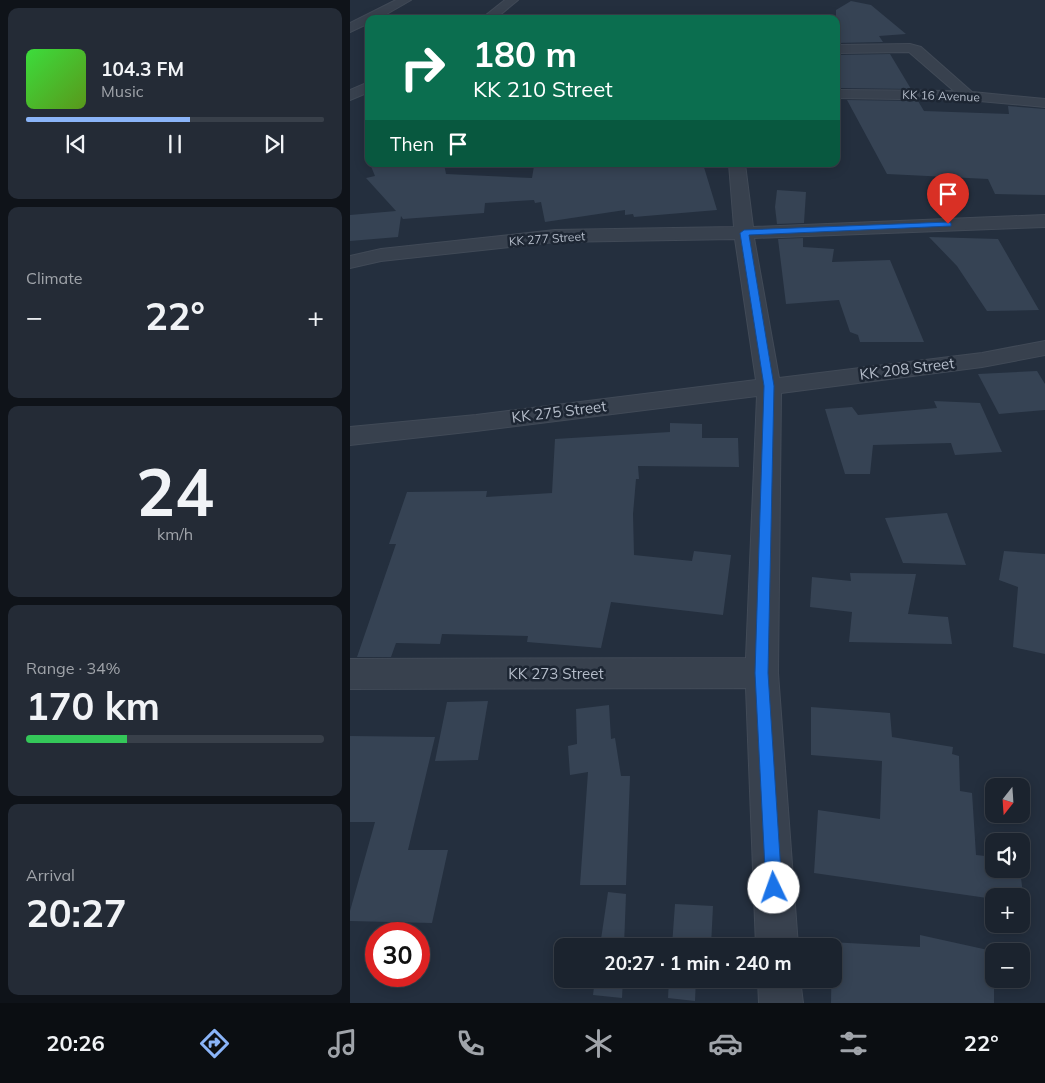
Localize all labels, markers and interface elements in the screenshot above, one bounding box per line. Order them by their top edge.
text: 180 m [473,32,577,76]
icon: right [390,35,455,100]
text: 104.3 FM [101,57,184,81]
text: KK 210 Street [473,75,613,103]
text: Music [101,81,144,101]
street label: KK 16 Avenue [902,87,980,104]
icon: previous [62,130,90,158]
icon: pause [161,130,189,158]
icon: next [260,130,288,158]
icon: arrive [444,130,472,158]
text: Then [390,132,434,156]
pin [927,173,969,224]
icon: arrive [934,180,962,208]
street label: KK 277 Street [508,228,586,249]
text: Climate [26,268,82,288]
text: 22° [145,292,205,340]
text: − [26,299,43,334]
text: + [307,299,324,334]
street label: KK 208 Street [858,353,955,384]
street label: KK 275 Street [510,396,607,427]
text: 24 [136,451,214,532]
text: km/h [157,524,193,544]
text: Range · 34% [26,658,121,678]
street label: KK 273 Street [508,664,604,683]
text: 170 km [26,682,160,730]
north arrow [985,778,1030,822]
map controls [985,778,1030,988]
button: sound [985,833,1030,878]
position arrow [747,861,799,913]
text: Arrival [26,865,75,885]
button: + [985,888,1030,933]
text: 20:27 [26,889,127,937]
speed limit sign: 30 [365,922,430,987]
button: − [985,943,1030,988]
text: 20:27 · 1 min · 240 m [604,951,792,975]
icon: directions [197,1026,232,1061]
icon: music [325,1026,360,1061]
icon: phone [453,1026,488,1061]
icon: climate [581,1026,616,1061]
icon: car [708,1026,743,1061]
icon: filters [836,1026,871,1061]
text: 20:26 [46,1029,105,1057]
text: 22° [964,1029,999,1057]

